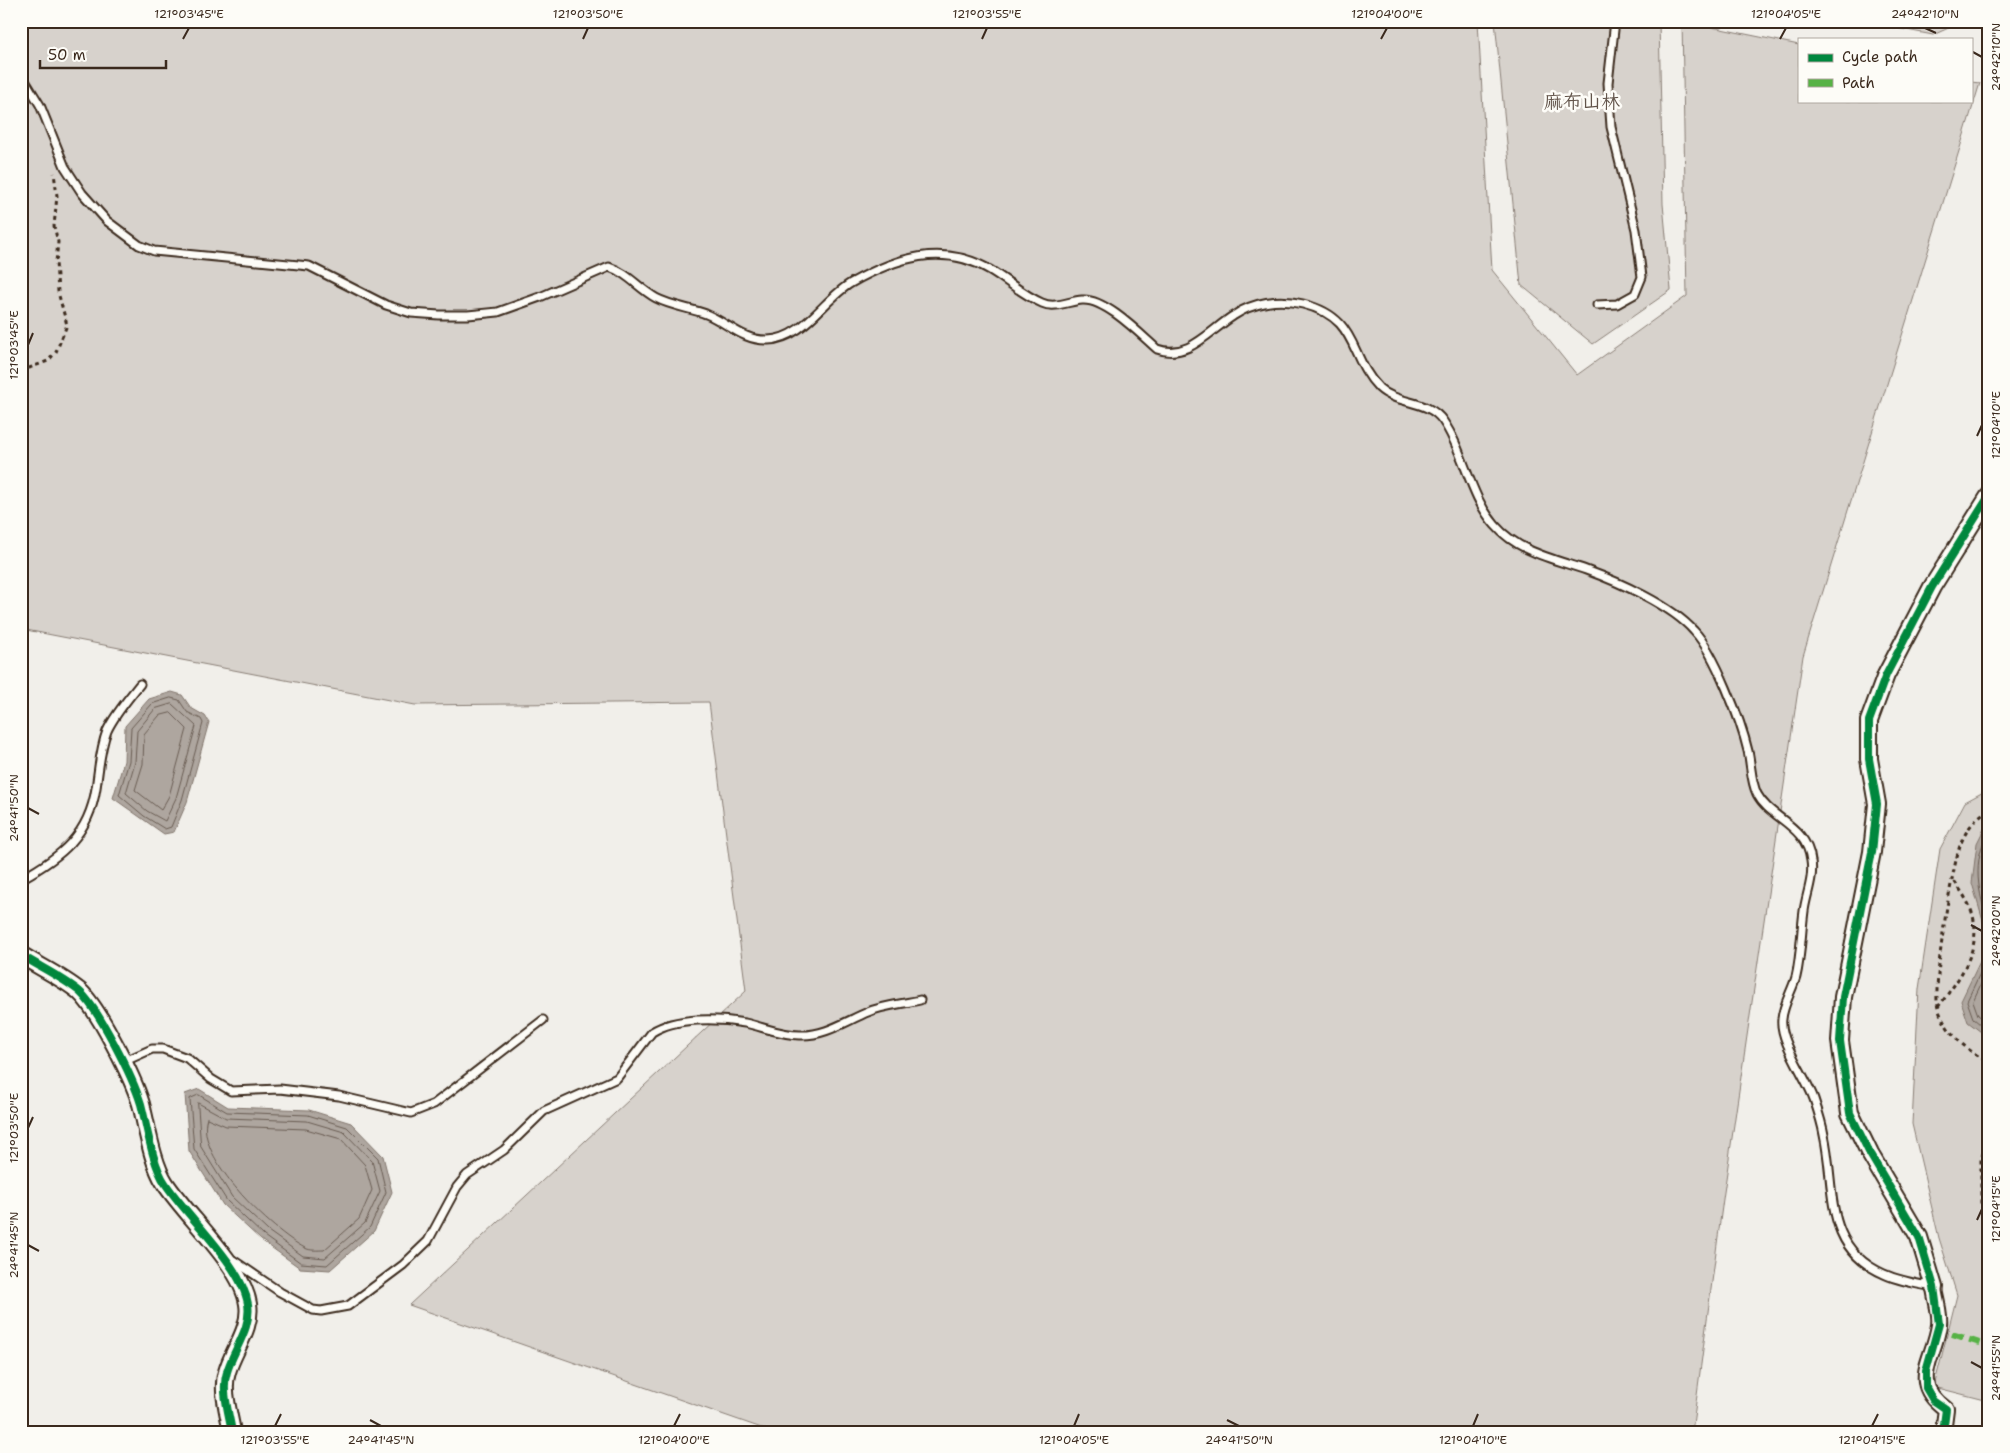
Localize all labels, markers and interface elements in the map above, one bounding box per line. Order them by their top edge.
text: 121°03'45"E [154,6,224,22]
text: 121°03'50"E [553,6,623,22]
text: 121°03'55"E [953,6,1021,22]
text: 121°04'00"E [1351,6,1423,22]
text: 121°04'05"E [1751,6,1821,22]
text: 24°42'10"N [1891,6,1959,22]
text: 24°42'10"N [1988,23,2004,91]
scale bar [40,38,166,70]
legend [1798,38,1972,102]
text: 50 m [48,45,86,65]
text: Cycle path [1842,47,1918,67]
text: Path [1842,73,1875,93]
park label: 麻布山林 [1544,89,1620,114]
text: 121°03'45"E [6,310,22,380]
text: 121°04'10"E [1988,391,2004,459]
text: 24°41'50"N [6,774,22,842]
text: 24°42'00"N [1988,895,2004,967]
text: 121°03'50"E [6,1093,22,1163]
text: 121°04'15"E [1988,1175,2004,1243]
text: 24°41'45"N [6,1212,22,1278]
text: 24°41'55"N [1988,1335,2004,1401]
text: 121°03'55"E [241,1432,309,1448]
text: 24°41'45"N [348,1432,414,1448]
text: 121°04'00"E [638,1432,710,1448]
text: 121°04'05"E [1039,1432,1109,1448]
text: 24°41'50"N [1205,1432,1273,1448]
text: 121°04'10"E [1439,1432,1507,1448]
text: 121°04'15"E [1838,1432,1906,1448]

